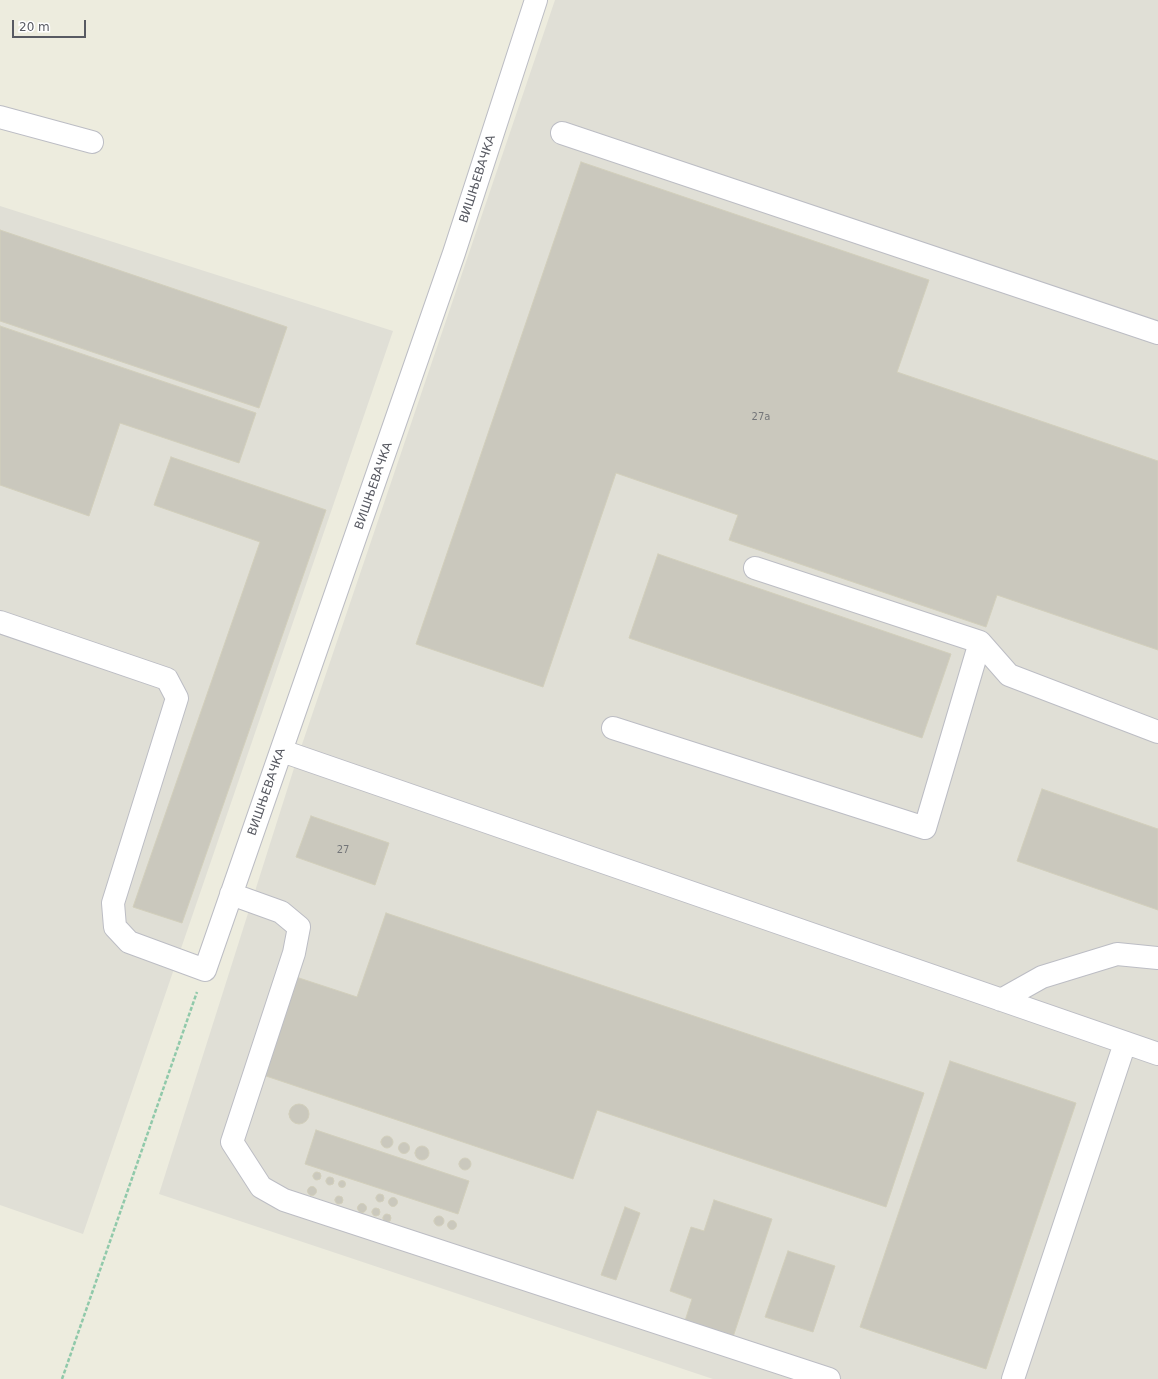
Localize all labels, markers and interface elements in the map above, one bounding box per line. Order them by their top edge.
scale bar [14,12,88,38]
text: 20 m [19,20,50,34]
street label: ВИШЊЕВАЧКА [457,133,499,225]
house number: 27a [752,411,770,423]
street label: ВИШЊЕВАЧКА [352,440,396,532]
street label: ВИШЊЕВАЧКА [245,746,289,838]
house number: 27 [337,844,349,856]

